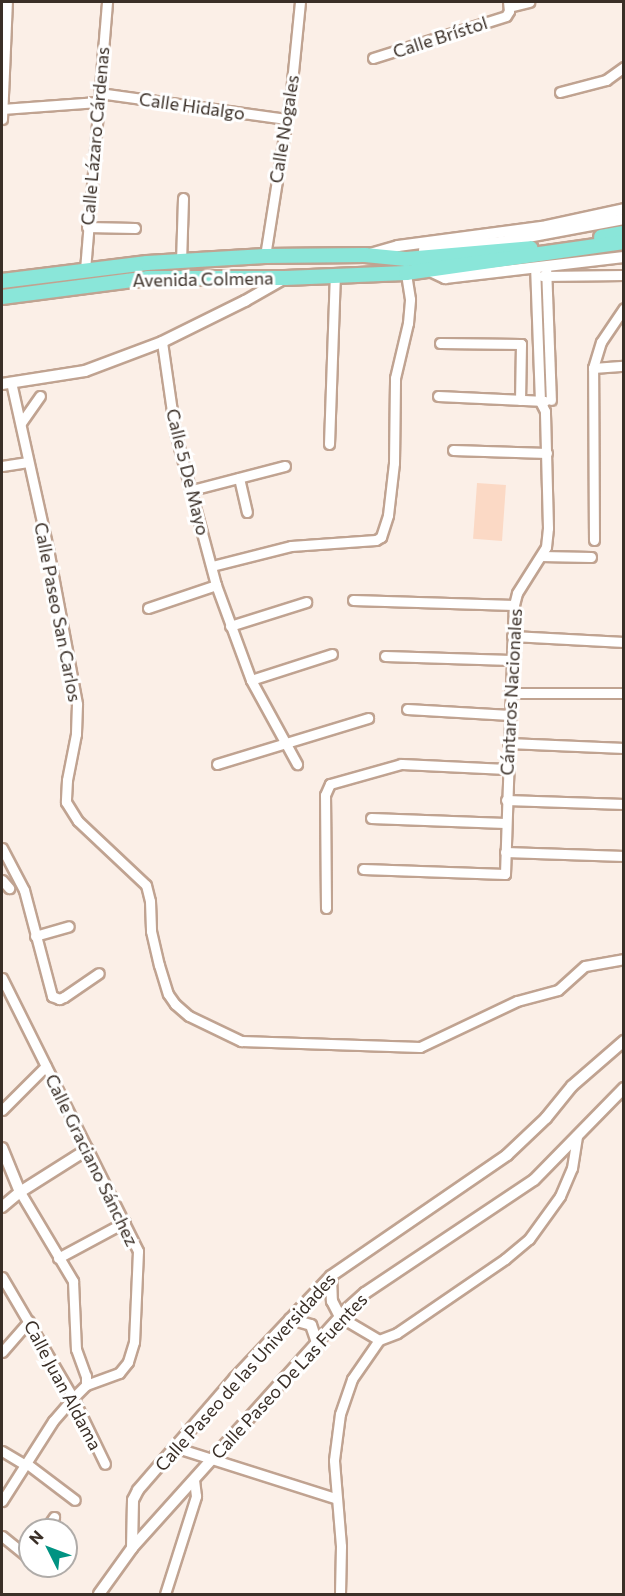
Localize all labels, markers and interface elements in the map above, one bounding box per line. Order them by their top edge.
street label: Calle Brístol [390,12,490,62]
street label: Calle Lázaro Cárdenas [76,46,114,226]
street label: Calle Nogales [265,73,303,185]
street label: Calle Hidalgo [138,88,246,124]
street label: Avenida Colmena [132,267,274,291]
street label: Calle 5 De Mayo [162,406,214,538]
street label: Calle Paseo San Carlos [30,520,86,704]
street label: Cántaros Nacionales [496,608,526,776]
street label: Calle Graciano Sánchez [41,1070,143,1250]
street label: Calle Paseo de las Universidades [150,1268,340,1476]
street label: Calle Paseo De Las Fuentes [206,1289,372,1463]
street label: Calle Juan Aldama [20,1316,106,1454]
north arrow [18,1518,78,1578]
text: N [25,1526,47,1548]

